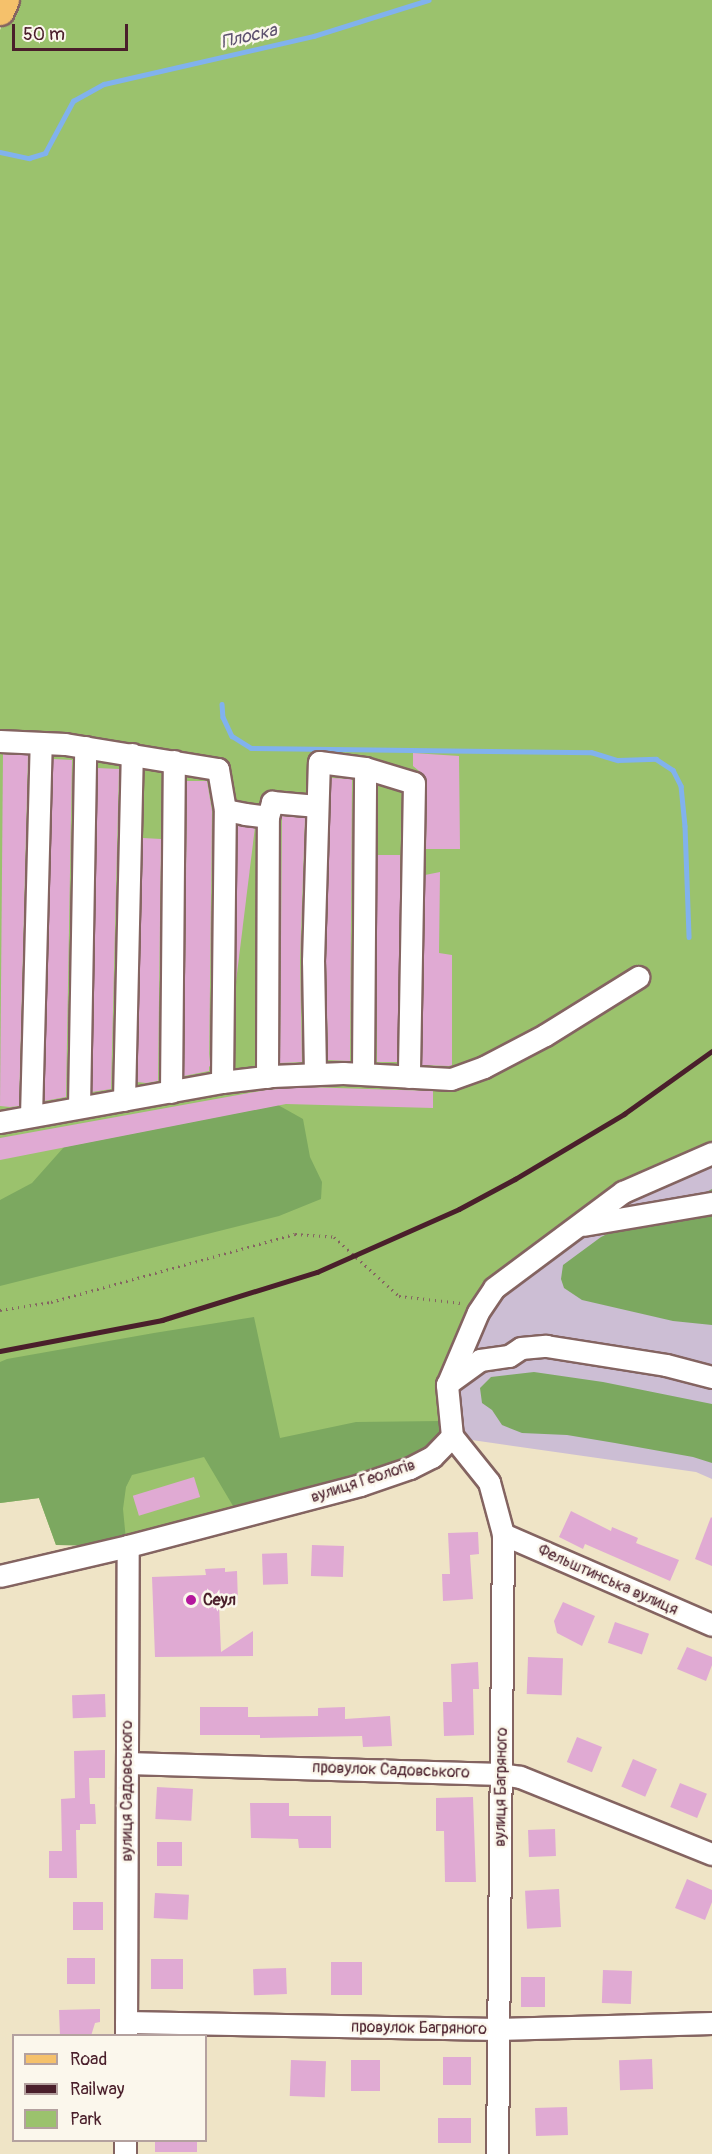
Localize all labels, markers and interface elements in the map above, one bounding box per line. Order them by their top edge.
scale bar [15,12,130,50]
water label: Плоска [219,20,279,54]
text: 50 m [23,23,65,46]
street label: вулиця Геологів [308,1455,418,1507]
street label: Фельштинська вулиця [535,1540,681,1620]
place label: Сеул [203,1590,236,1610]
marker: Сеул [184,1593,198,1607]
street label: вулиця Садовського [117,1720,137,1862]
street label: вулиця Багряного [490,1727,512,1847]
street label: провулок Садовського [312,1758,470,1782]
street label: провулок Багряного [351,2017,487,2039]
legend [12,2034,207,2142]
text: Road [70,2048,107,2071]
text: Railway [70,2078,125,2101]
text: Park [70,2108,102,2131]

